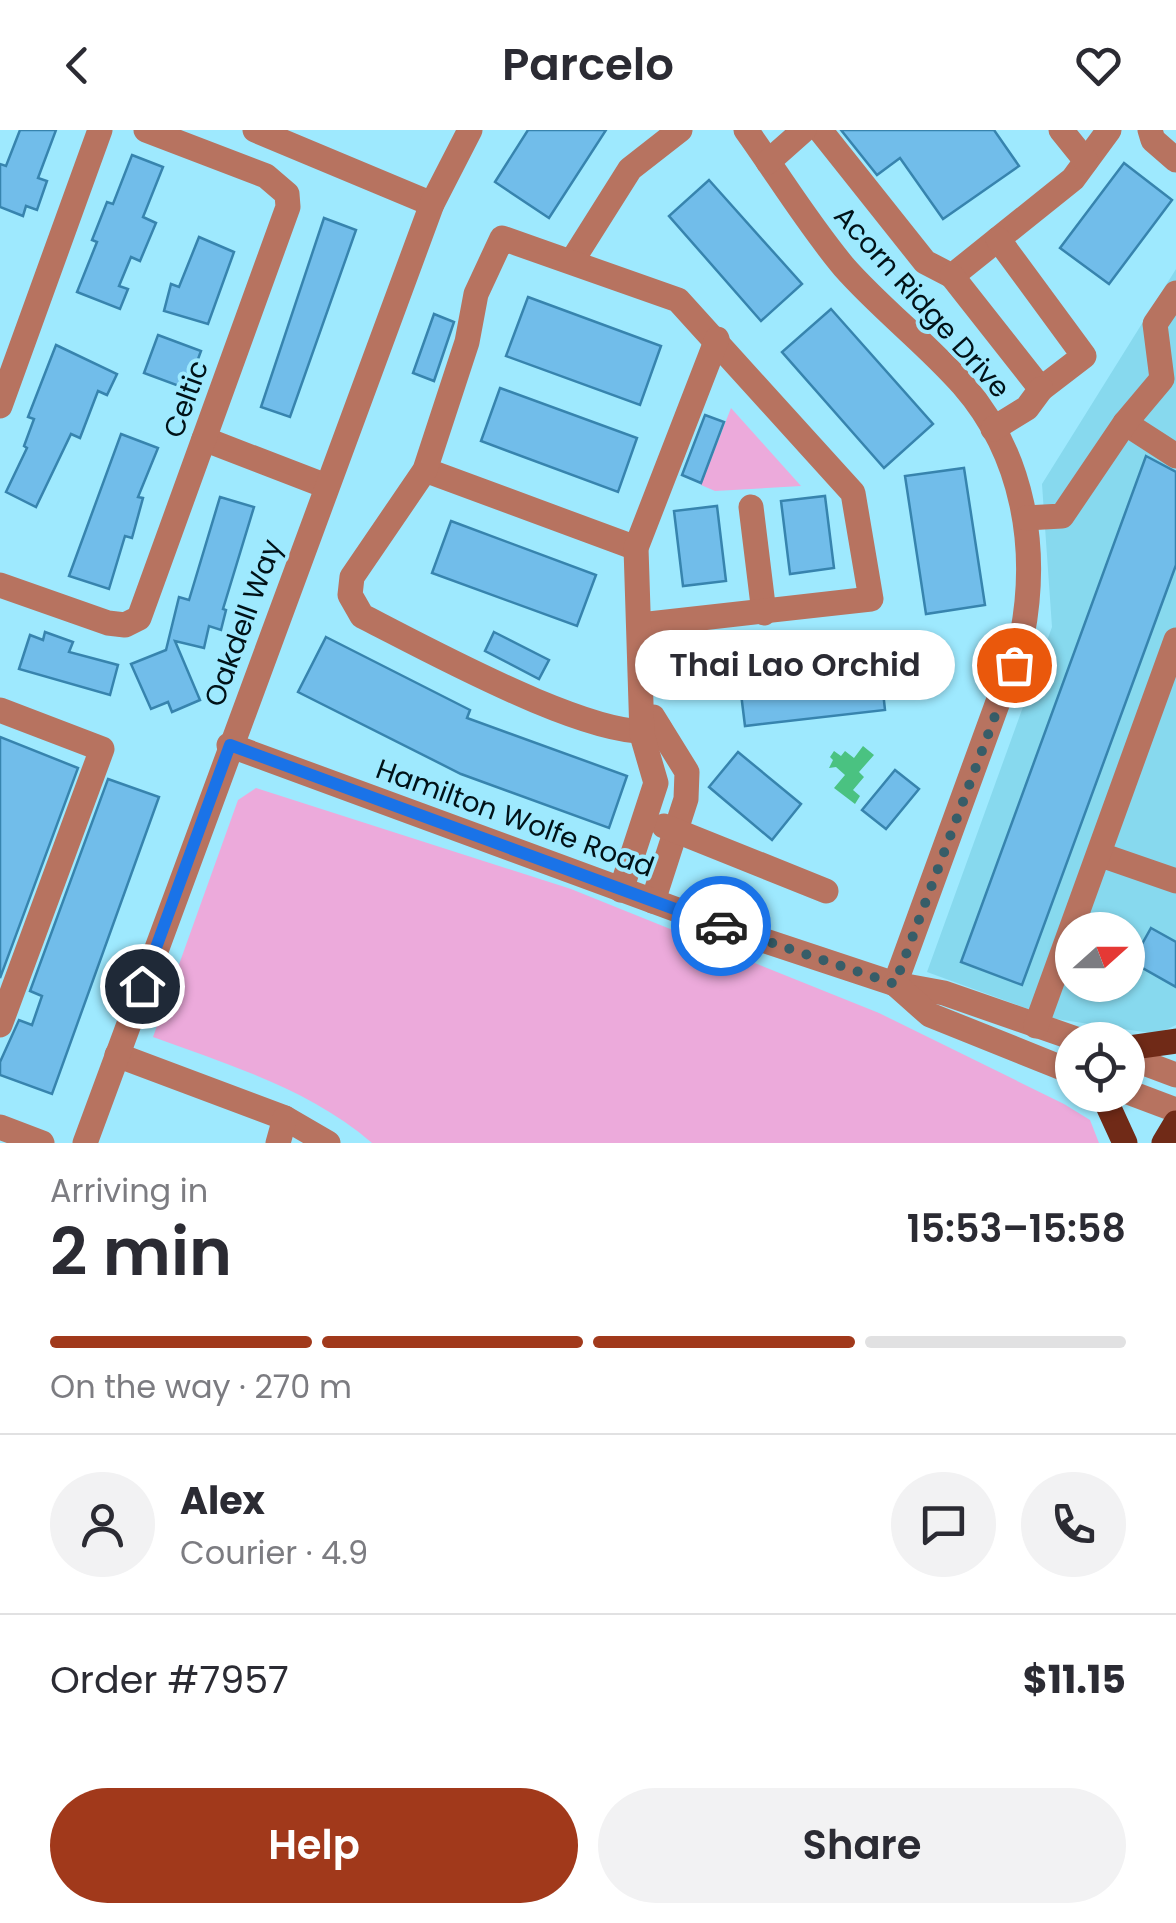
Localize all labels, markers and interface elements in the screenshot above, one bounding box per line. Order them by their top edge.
text: Parcelo [502,33,674,96]
icon: back [50,38,105,93]
icon: heart [1071,38,1126,93]
street label: Acorn Ridge Drive [825,197,1019,407]
street label: Celtic [154,355,218,443]
street label: Oakdell Way [195,534,291,712]
pin [972,623,1057,708]
callout: Thai Lao Orchid [634,630,954,700]
icon: bag [987,638,1042,693]
text: Thai Lao Orchid [669,642,921,687]
street label: Hamilton Wolfe Road [370,749,660,887]
courier [671,876,771,976]
icon: car [694,899,749,954]
north arrow [1055,912,1145,1002]
map controls [1055,912,1145,1112]
pin [100,944,185,1029]
icon: home [115,959,170,1014]
button: locate [1055,1022,1145,1112]
text: Arriving in [50,1168,208,1213]
text: 15:53–15:58 [907,1202,1126,1255]
text: 2 min [50,1207,232,1298]
text: On the way · 270 m [50,1364,352,1409]
button: person [50,1472,155,1577]
button: chat [891,1472,996,1577]
button: phone [1021,1472,1126,1577]
text: Alex [180,1474,265,1527]
text: Courier · 4.9 [180,1530,368,1575]
text: Order #7957 [50,1653,289,1706]
text: $11.15 [1023,1653,1126,1706]
button: Help [50,1788,578,1903]
button: Share [598,1788,1126,1903]

